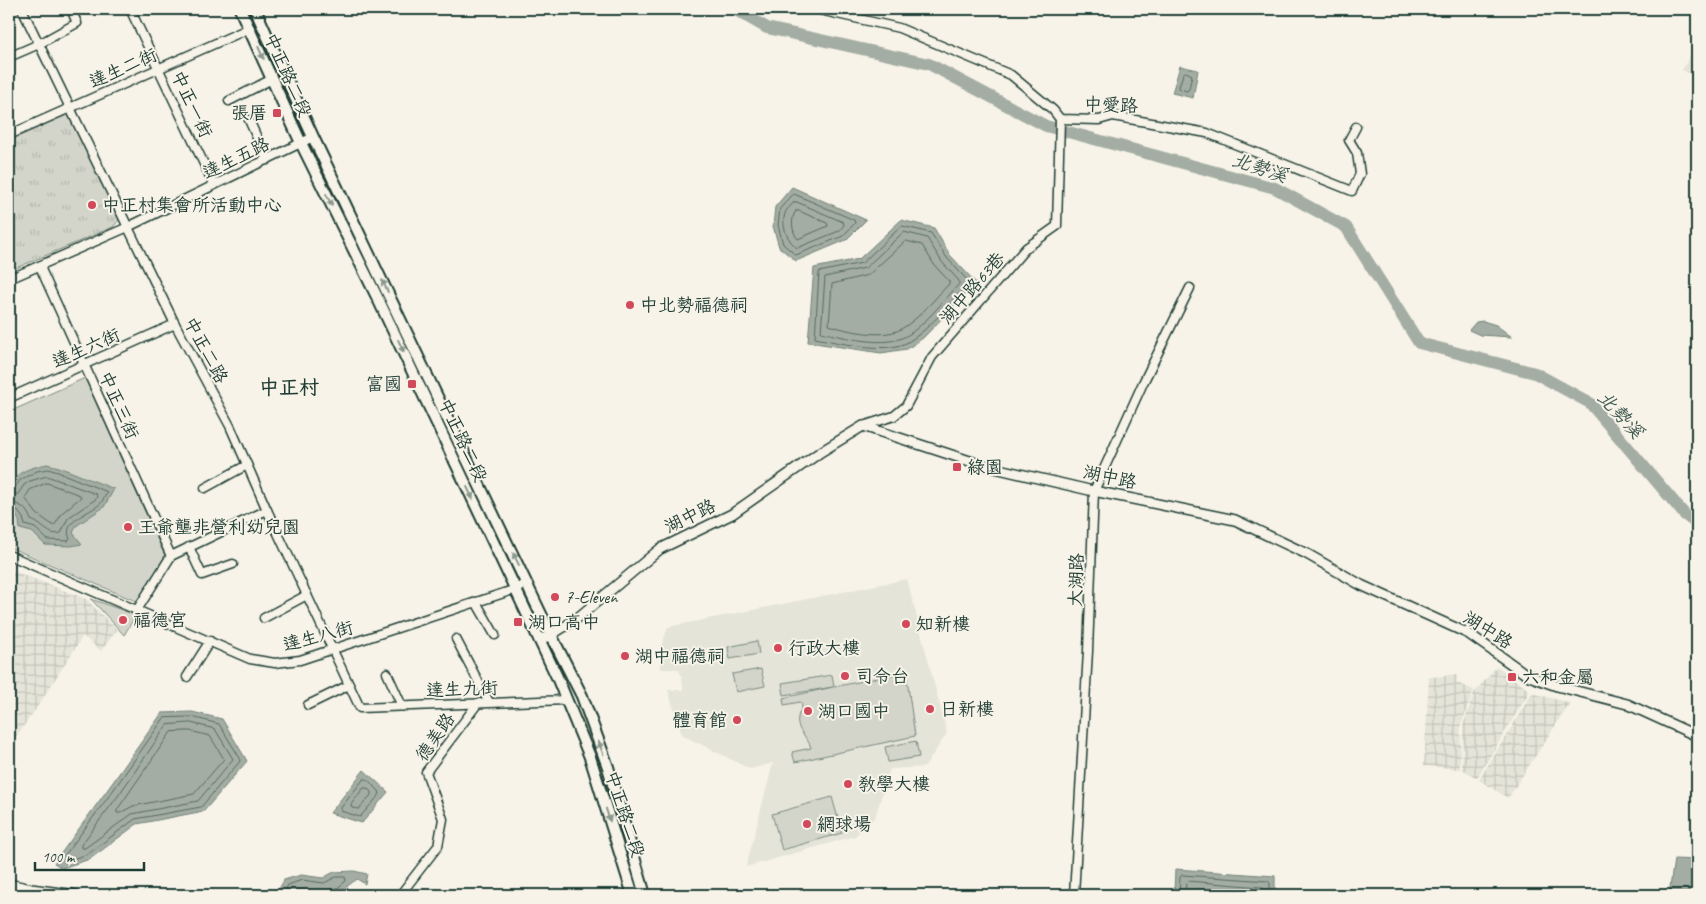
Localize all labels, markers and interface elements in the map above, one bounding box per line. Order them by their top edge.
street label: 中正路二段 [260,29,316,121]
street label: 達生二街 [86,43,160,93]
one-way arrow [257,46,265,60]
street label: 中正一街 [167,67,217,141]
street label: 中愛路 [1084,93,1138,117]
place label: 張厝 [231,102,267,124]
marker: 張厝 [271,107,283,119]
street label: 達生五路 [199,132,273,184]
water label: 北勢溪 [1229,148,1291,188]
one-way arrow [325,193,333,208]
place label: 中正村集會所活動中心 [102,194,282,216]
marker: 中正村集會所活動中心 [86,199,98,211]
street label: 湖中路63巷 [935,247,1009,329]
one-way arrow [381,279,389,293]
place label: 中北勢福德祠 [640,294,748,316]
marker: 中北勢福德祠 [624,299,636,311]
street label: 中正二路 [179,313,233,387]
street label: 達生六街 [49,323,123,373]
one-way arrow [397,339,405,353]
street label: 中正三街 [94,368,144,442]
place label: 富國 [366,373,402,395]
district label: 中正村 [259,375,319,400]
marker: 富國 [406,378,418,390]
water label: 北勢溪 [1592,386,1649,444]
street label: 中正路二段 [434,395,492,485]
place label: 綠園 [967,456,1003,478]
marker: 綠園 [951,461,963,473]
street label: 湖中路 [1081,461,1139,493]
one-way arrow [466,486,474,500]
street label: 湖中路 [661,494,719,538]
place label: 王爺壟非營利幼兒園 [138,516,300,538]
marker: 王爺壟非營利幼兒園 [122,521,134,533]
one-way arrow [512,552,520,566]
street label: 大湖路 [1064,553,1088,607]
place label: 7-Eleven [565,586,618,608]
marker: 7-Eleven [549,591,561,603]
street label: 湖中路 [1459,606,1517,654]
place label: 福德宫 [133,609,187,631]
place label: 湖口高中 [528,611,600,633]
place label: 知新樓 [916,613,970,635]
marker: 福德宫 [117,614,129,626]
street label: 達生八街 [280,616,356,656]
marker: 湖口高中 [512,616,524,628]
marker: 知新樓 [900,618,912,630]
place label: 行政大樓 [788,637,860,659]
marker: 行政大樓 [772,642,784,654]
place label: 湖中福德祠 [635,645,725,667]
marker: 湖中福德祠 [619,650,631,662]
place label: 司令台 [855,665,909,687]
place label: 六和金屬 [1522,666,1594,688]
marker: 司令台 [839,670,851,682]
marker: 六和金屬 [1506,671,1518,683]
street label: 達生九街 [426,677,498,701]
place label: 日新樓 [940,698,994,720]
place label: 湖口國中 [818,700,890,722]
marker: 日新樓 [924,703,936,715]
marker: 湖口國中 [802,705,814,717]
street label: 德美路 [411,709,459,765]
place label: 體育館 [673,709,727,731]
marker: 體育館 [731,714,743,726]
one-way arrow [597,740,605,755]
street label: 中正路二段 [601,768,649,860]
place label: 教學大樓 [858,773,930,795]
marker: 教學大樓 [842,778,854,790]
one-way arrow [604,808,612,823]
place label: 網球場 [817,813,871,835]
marker: 網球場 [801,818,813,830]
scale bar [35,839,144,871]
text: 100 m [42,848,76,867]

